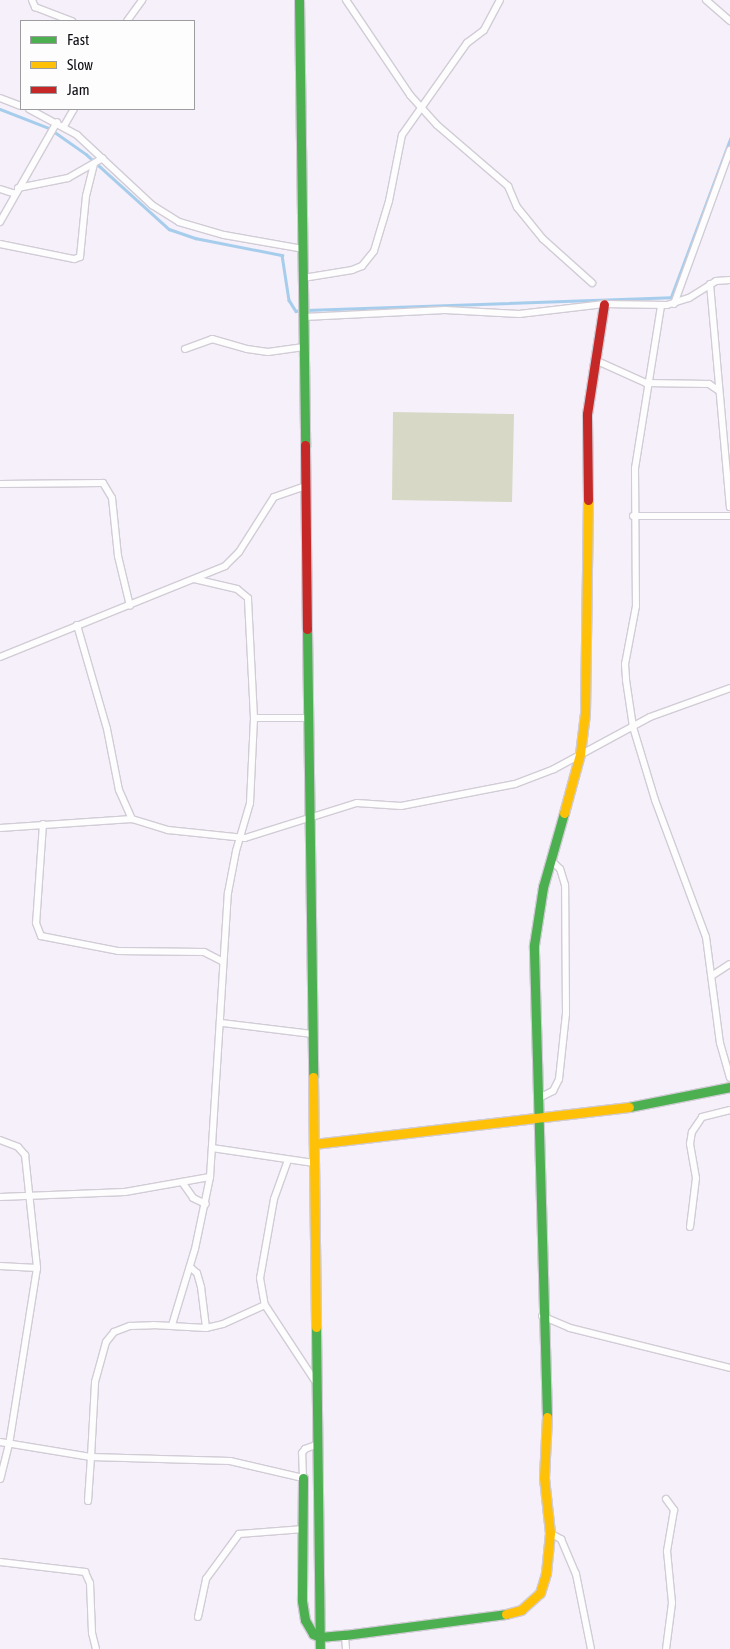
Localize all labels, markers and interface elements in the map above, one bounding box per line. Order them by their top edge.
legend [20,20,195,110]
text: Fast [67,31,89,48]
text: Slow [67,56,93,73]
text: Jam [67,81,90,98]

